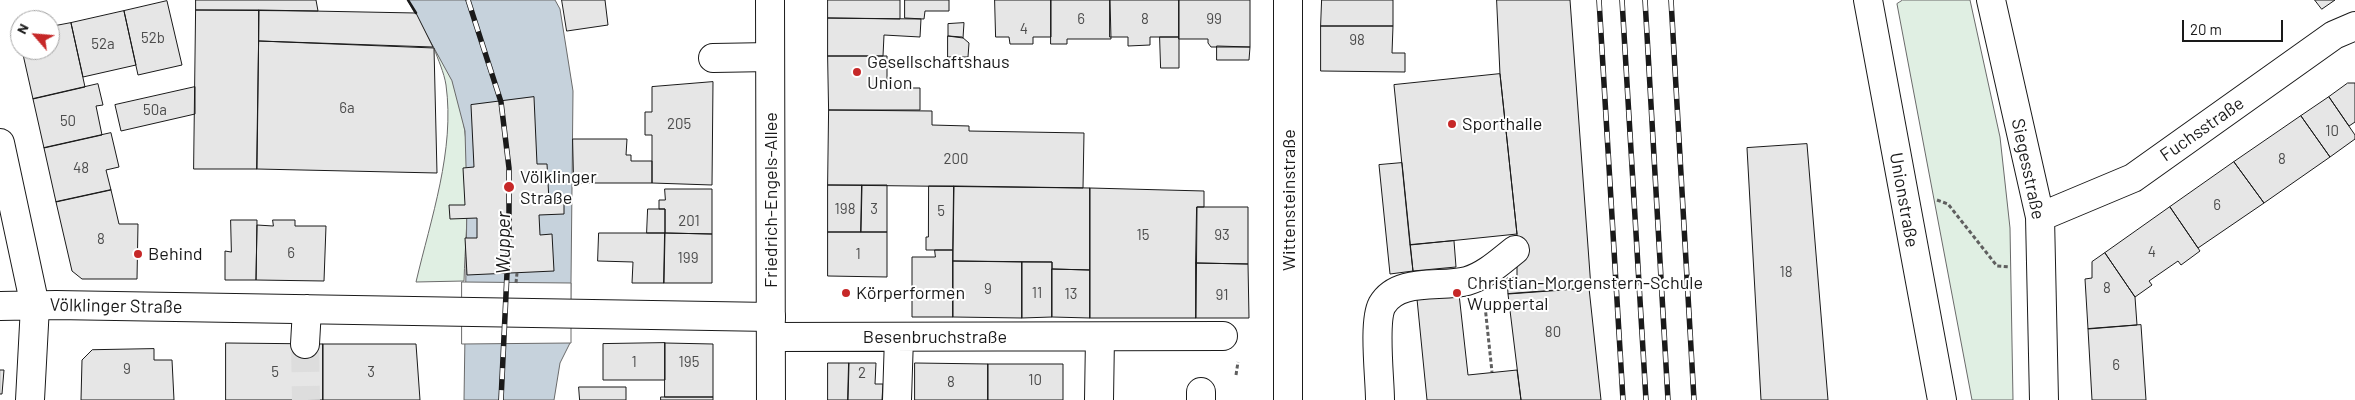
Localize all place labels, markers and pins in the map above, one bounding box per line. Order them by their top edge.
place label: Gesellschaftshaus Union [867,51,1010,94]
marker: Gesellschaftshaus Union [851,66,863,78]
place label: Sporthalle [1462,113,1542,135]
marker: Sporthalle [1446,118,1458,130]
place label: Völklinger Straße [520,166,597,208]
marker: Völklinger Straße [502,180,516,194]
place label: Behind [148,243,203,265]
marker: Behind [132,248,144,260]
place label: Christian-Morgenstern-Schule Wuppertal [1467,272,1703,314]
place label: Körperformen [856,282,965,304]
marker: Körperformen [840,287,852,299]
marker: Christian-Morgenstern-Schule Wuppertal [1451,287,1463,299]

